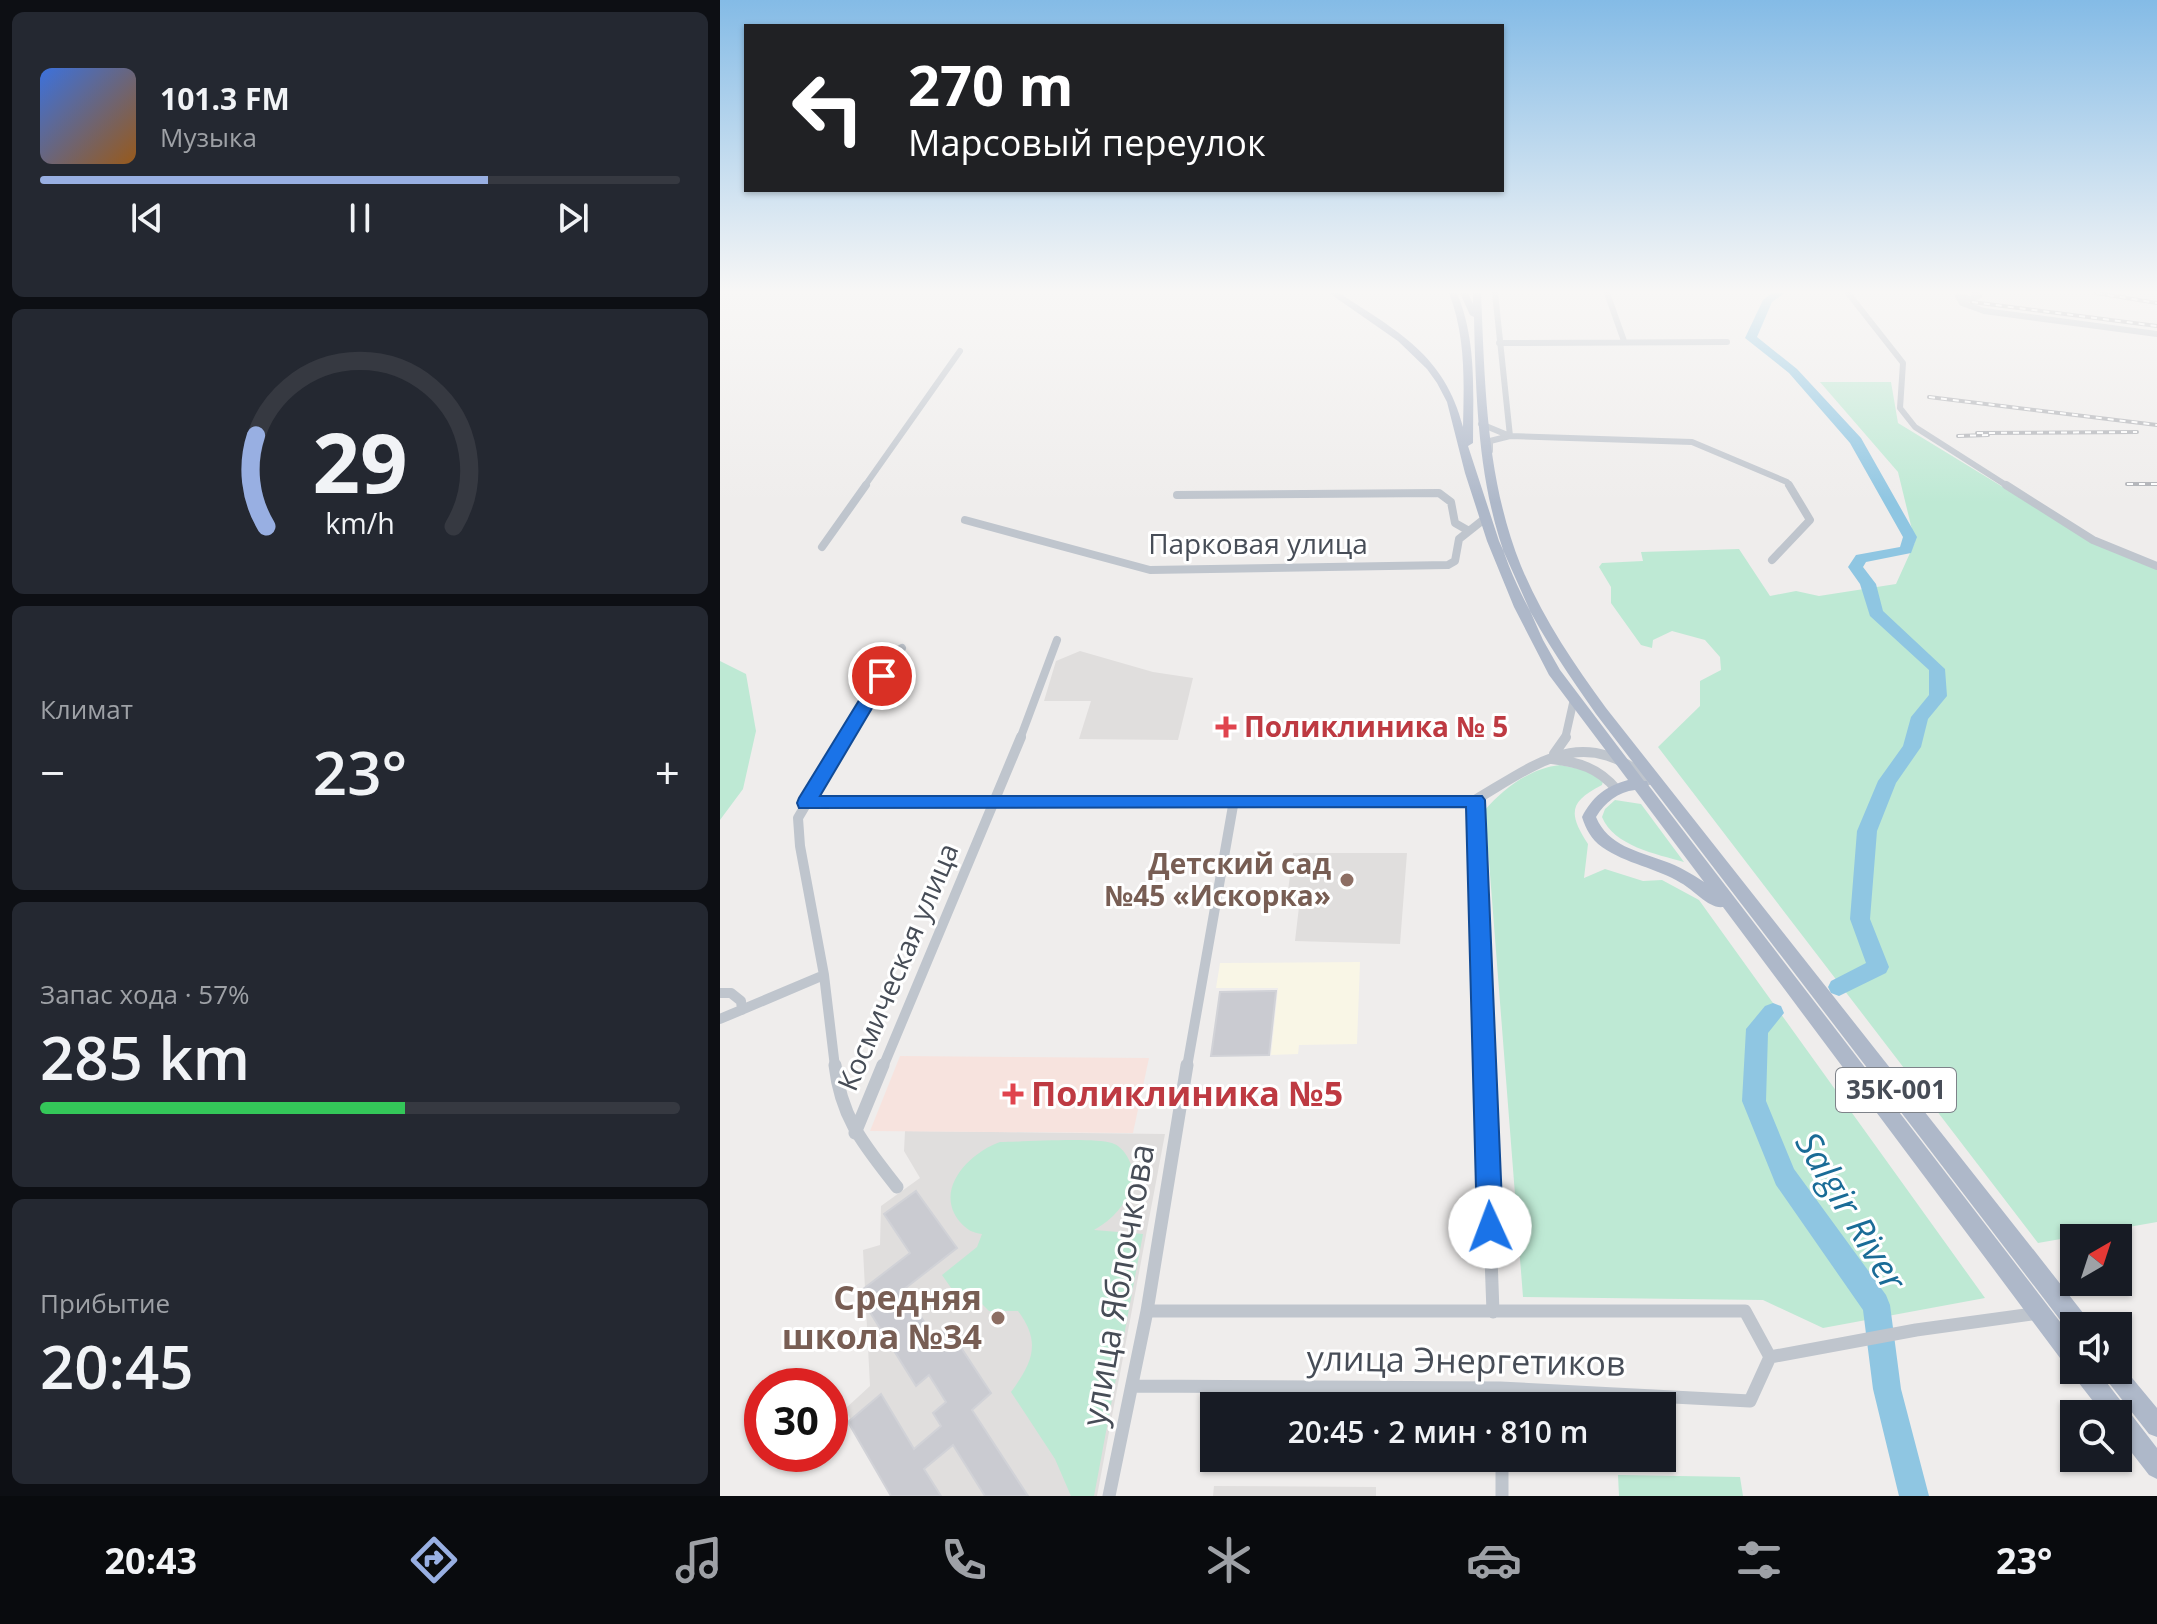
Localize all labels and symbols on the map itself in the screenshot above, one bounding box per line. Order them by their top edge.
street label: Парковая улица [1148,524,1368,562]
pin [848,642,916,710]
place label: Поликлиника № 5 [1244,707,1508,745]
marker: Поликлиника № 5 [1215,716,1237,738]
street label: Космическая улица [828,837,966,1096]
place label: Детский сад №45 «Искорка» [1104,844,1331,914]
marker: Детский сад №45 «Искорка» [1338,871,1356,889]
road number: 35К-001 [1836,1068,1956,1112]
place label: Поликлиника №5 [1031,1070,1343,1116]
marker: Поликлиника №5 [1002,1083,1024,1105]
water label: Salgir River [1785,1122,1919,1301]
street label: улица Яблочкова [1070,1140,1164,1430]
position arrow [1448,1185,1532,1269]
north arrow [2060,1224,2132,1296]
place label: Средняя школа №34 [782,1274,982,1359]
marker: Средняя школа №34 [989,1309,1007,1327]
street label: улица Энергетиков [1306,1334,1626,1386]
speed limit sign: 30 [744,1368,848,1472]

